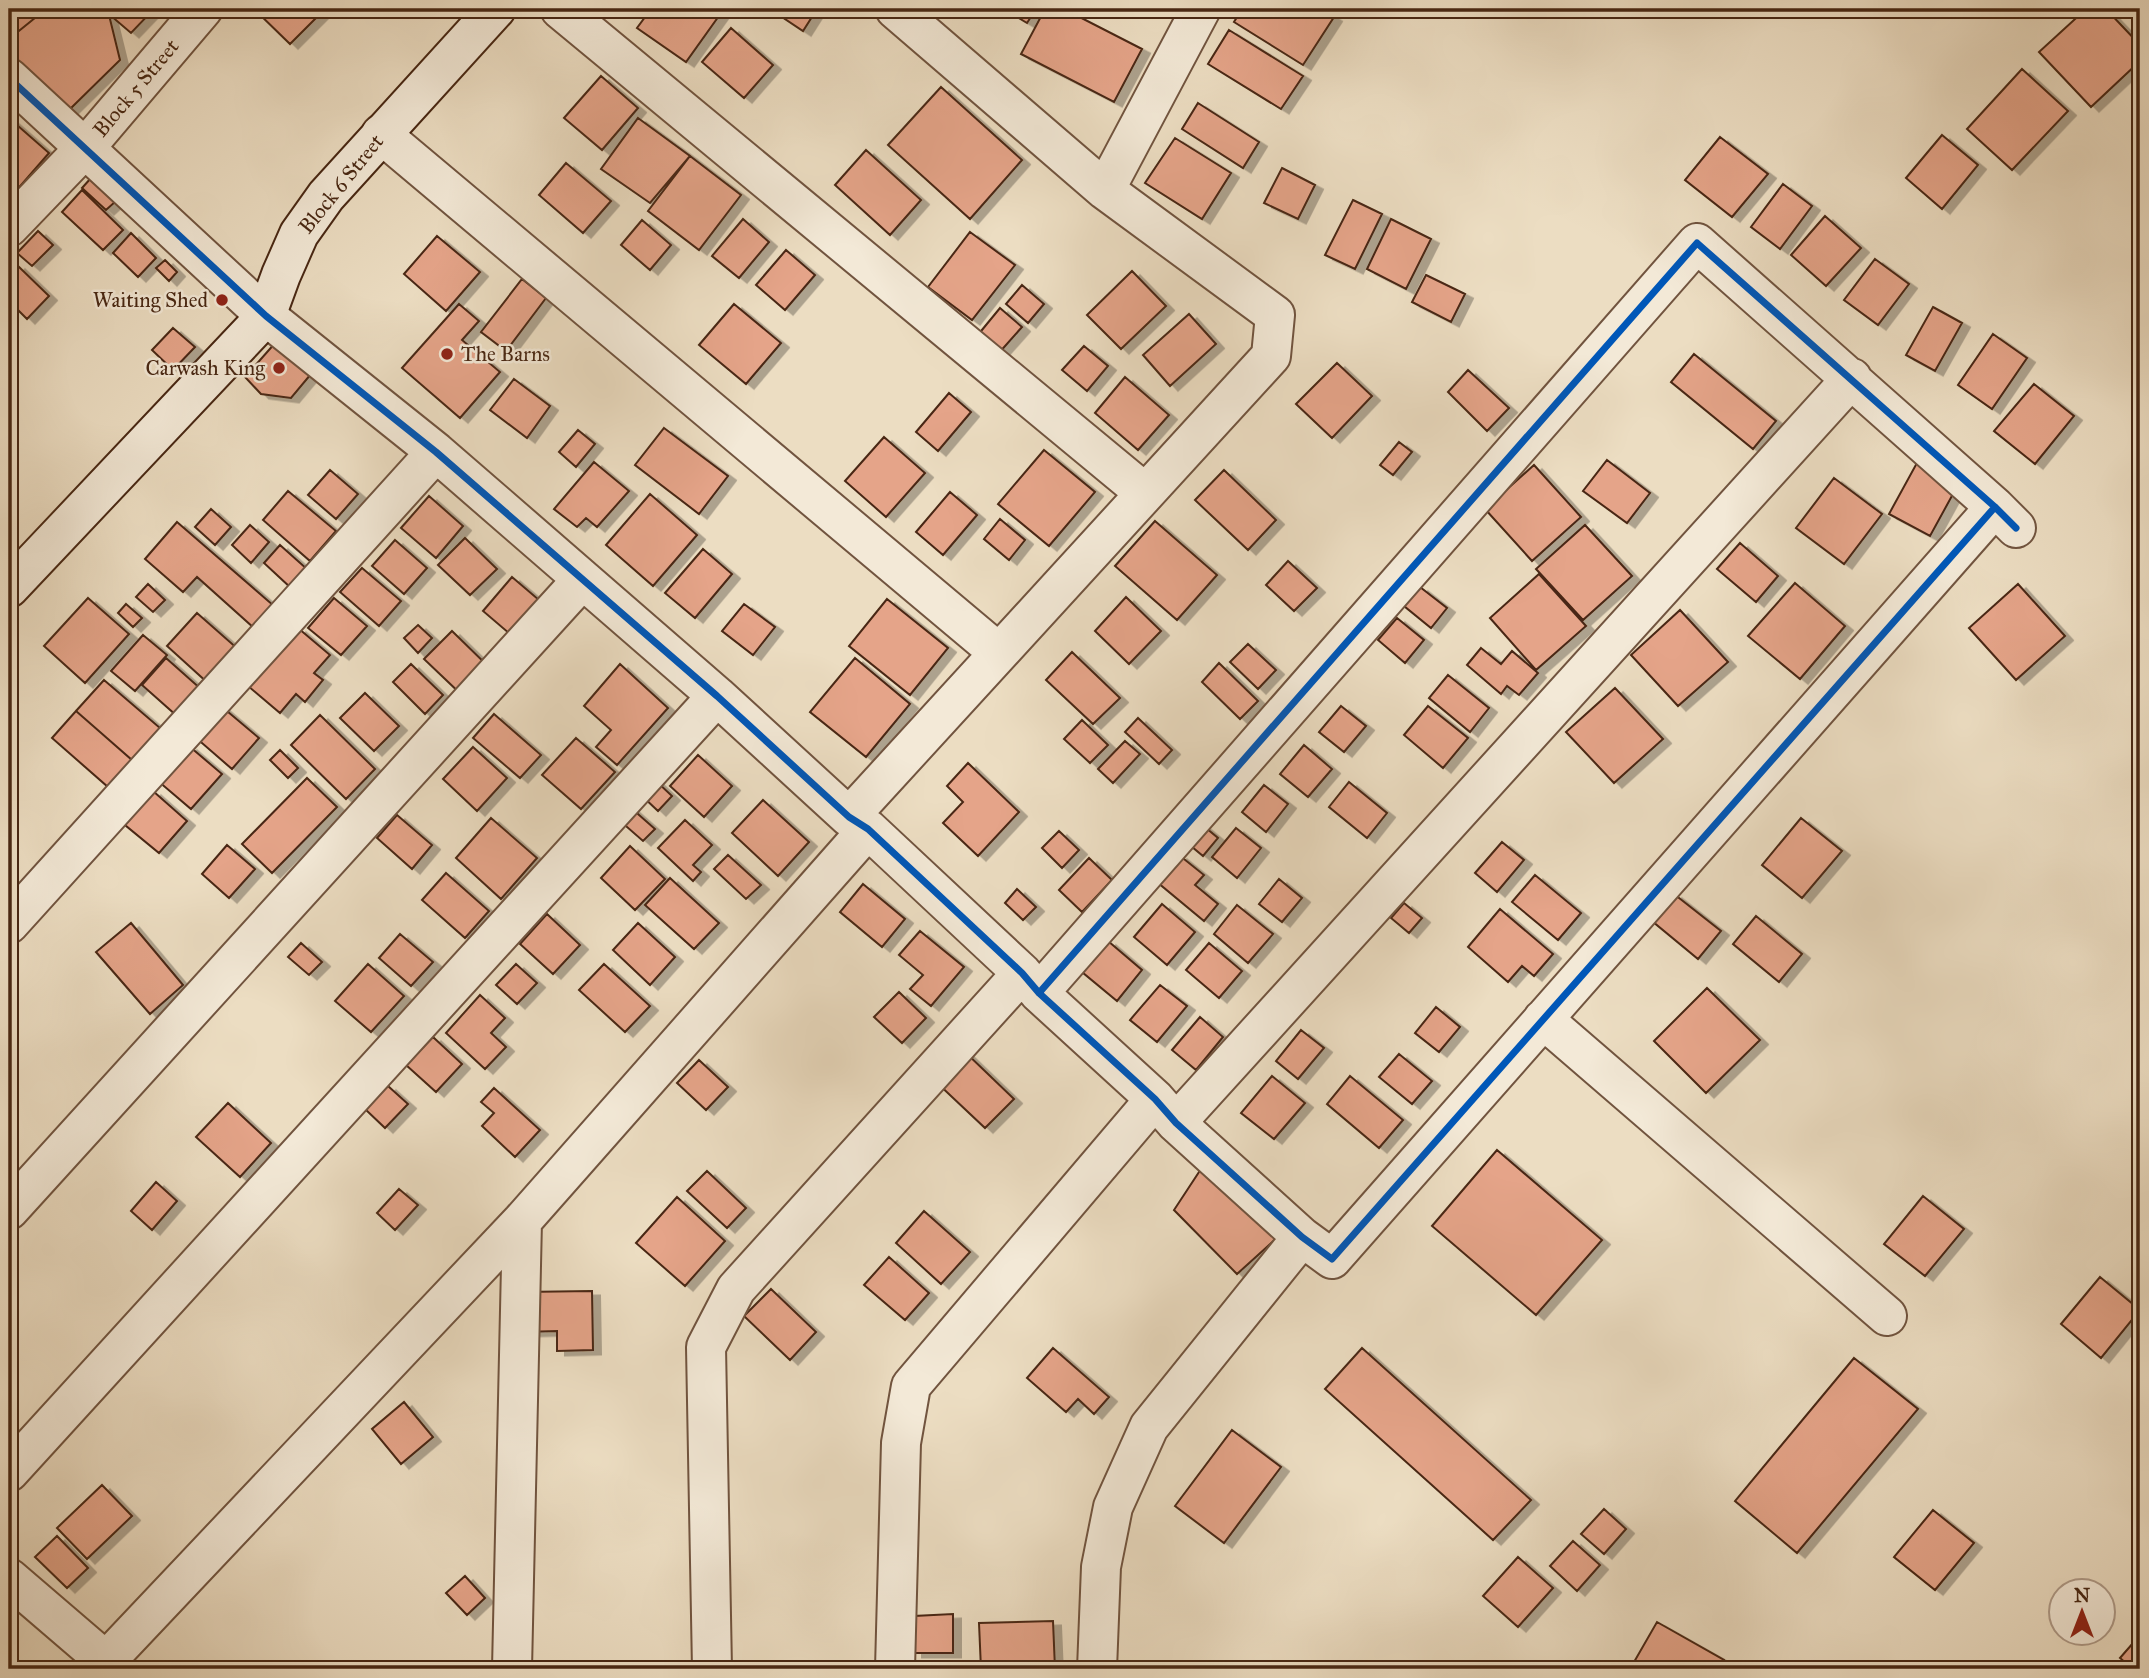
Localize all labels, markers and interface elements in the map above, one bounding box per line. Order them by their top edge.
street label: Block 5 Street [88,33,185,142]
street label: Block 6 Street [293,128,389,239]
place label: Waiting Shed [93,287,208,313]
marker: Waiting Shed [214,292,230,308]
place label: The Barns [461,341,550,367]
marker: The Barns [439,346,455,362]
place label: Carwash King [146,355,265,381]
marker: Carwash King [271,360,287,376]
north arrow [2048,1576,2118,1646]
text: N [2074,1584,2090,1607]

